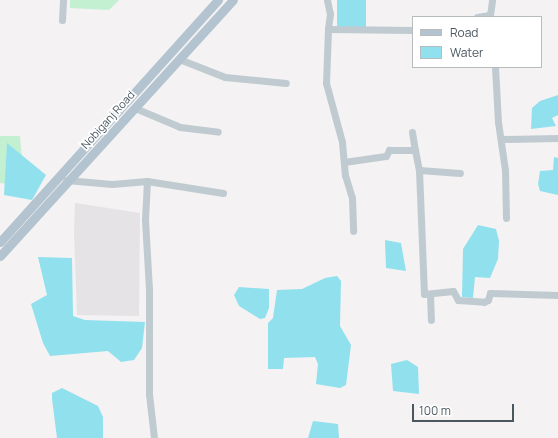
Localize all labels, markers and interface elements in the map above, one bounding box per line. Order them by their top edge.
legend [412,16,542,68]
text: Road [450,24,478,41]
text: Water [450,44,483,61]
street label: Nobiganj Road [79,88,137,152]
scale bar [414,396,516,422]
text: 100 m [419,402,451,419]

